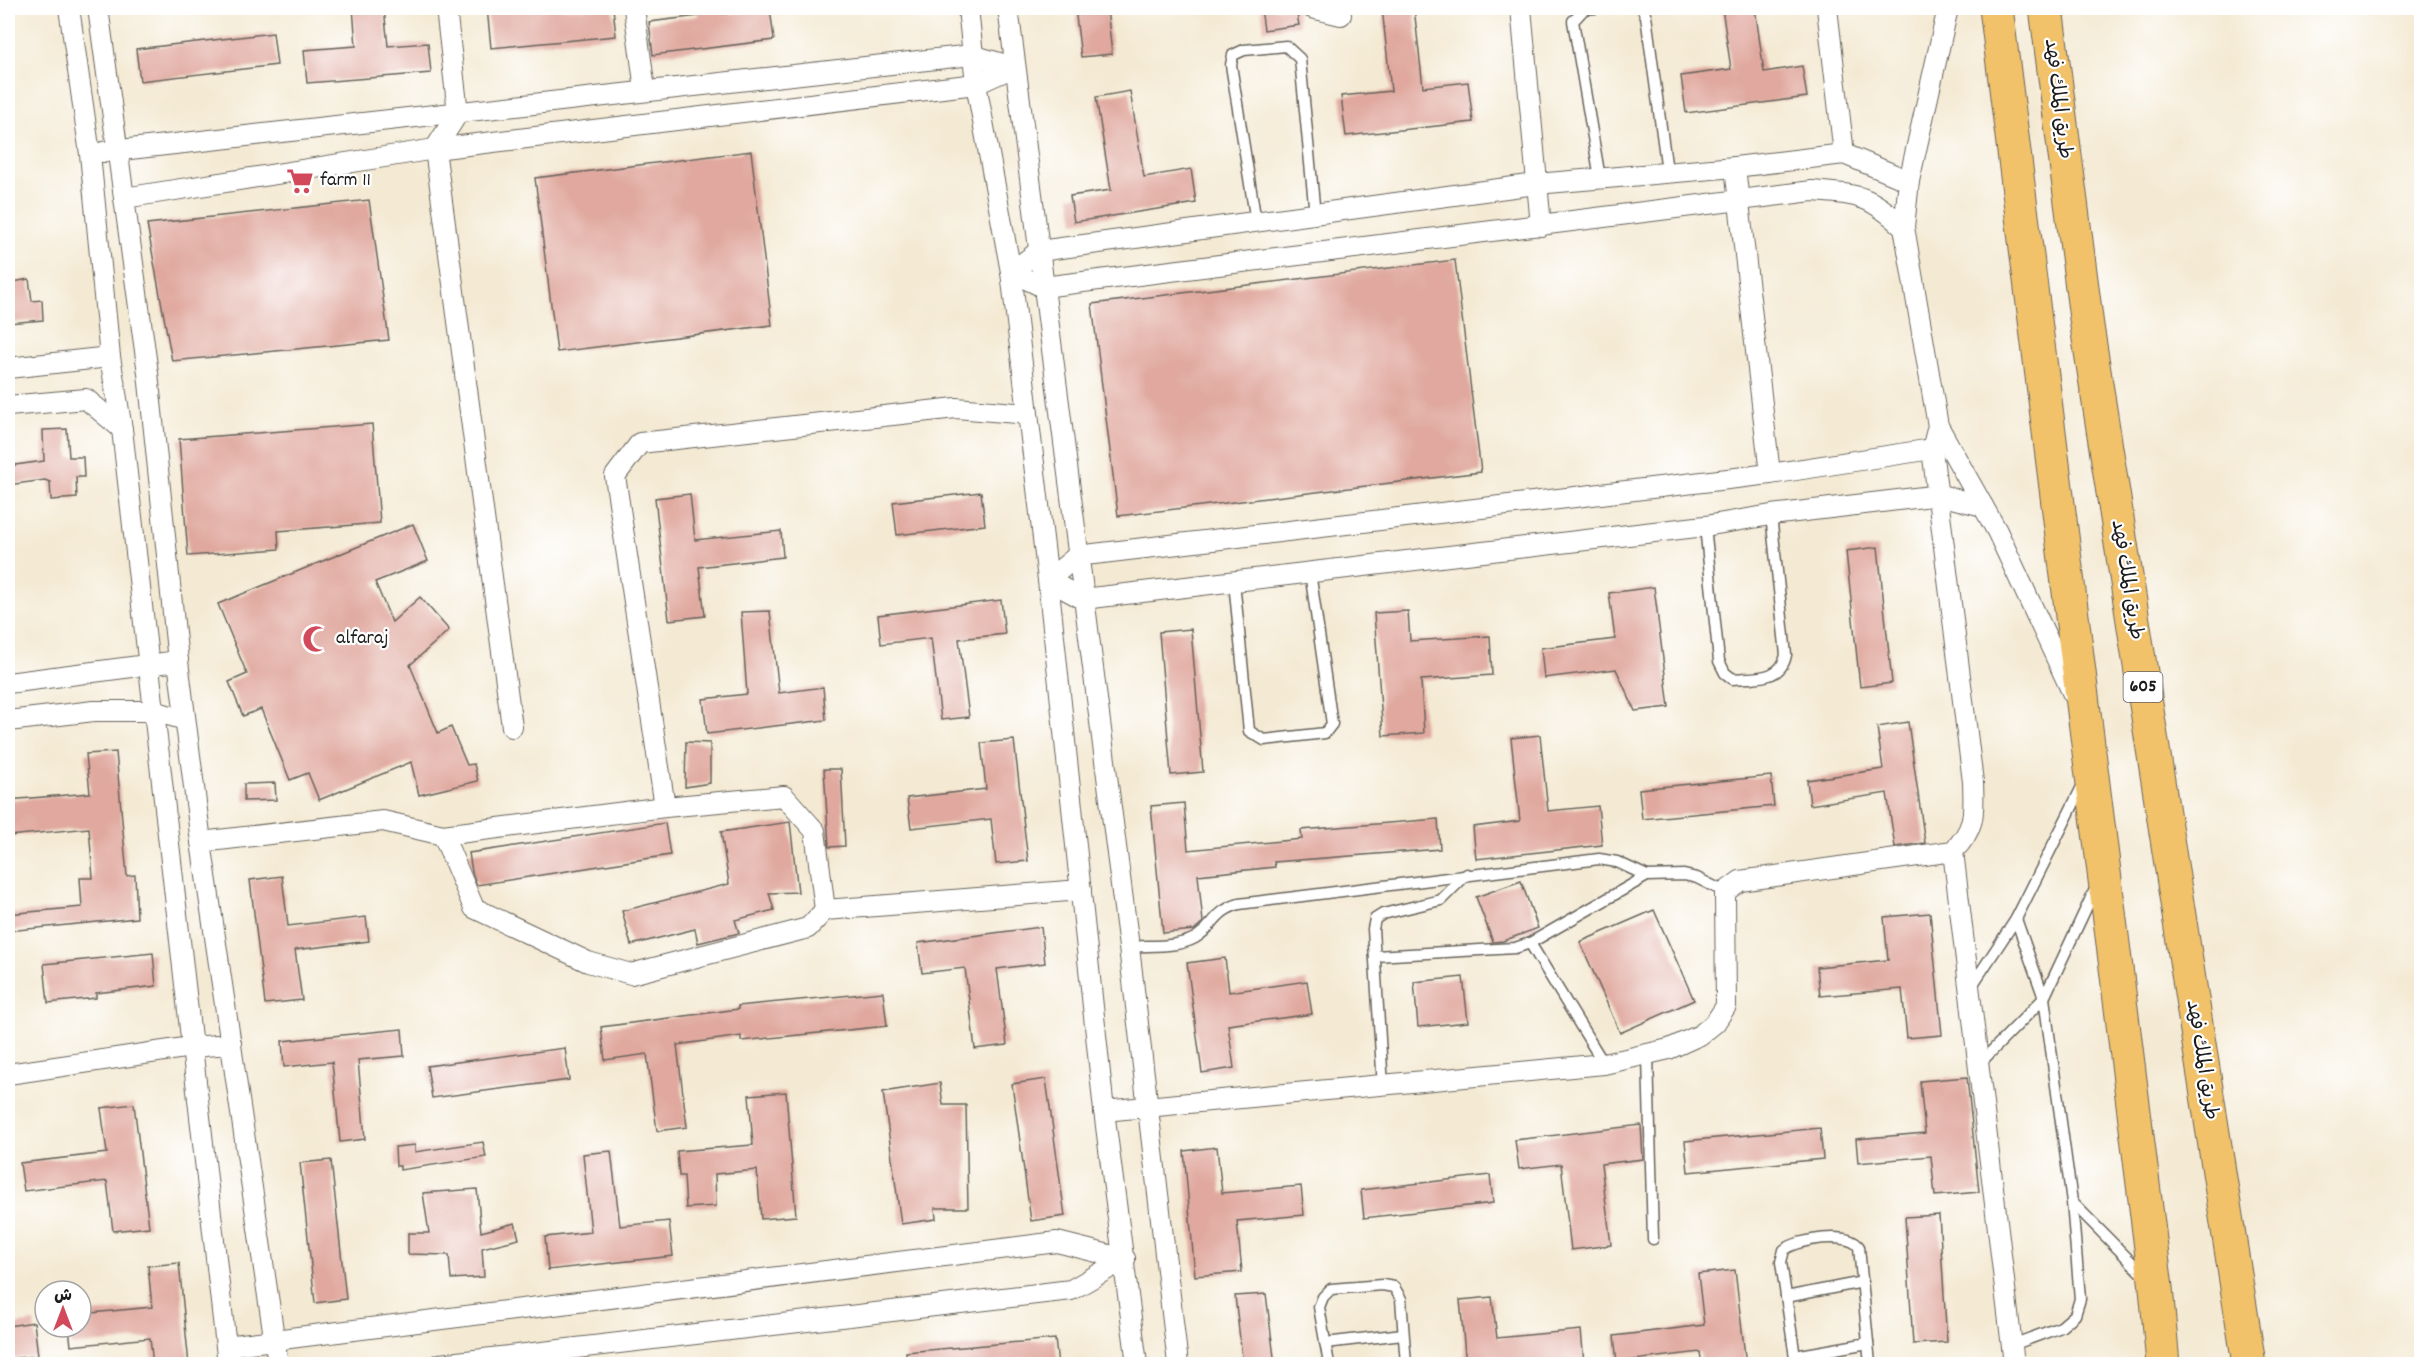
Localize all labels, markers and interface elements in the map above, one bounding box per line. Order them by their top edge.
street label: طريق الملك فهد [2036,37,2078,161]
supermarket icon: farm 11 [285,166,315,196]
place label: farm 11 [320,167,371,195]
street label: طريق الملك فهد [2103,518,2149,642]
mosque icon: alfaraj [301,624,331,654]
place label: alfaraj [336,625,389,653]
road number: 605 [2124,672,2162,702]
street label: طريق الملك فهد [2178,998,2224,1122]
north arrow [33,1279,93,1339]
text: ش [54,1285,72,1308]

